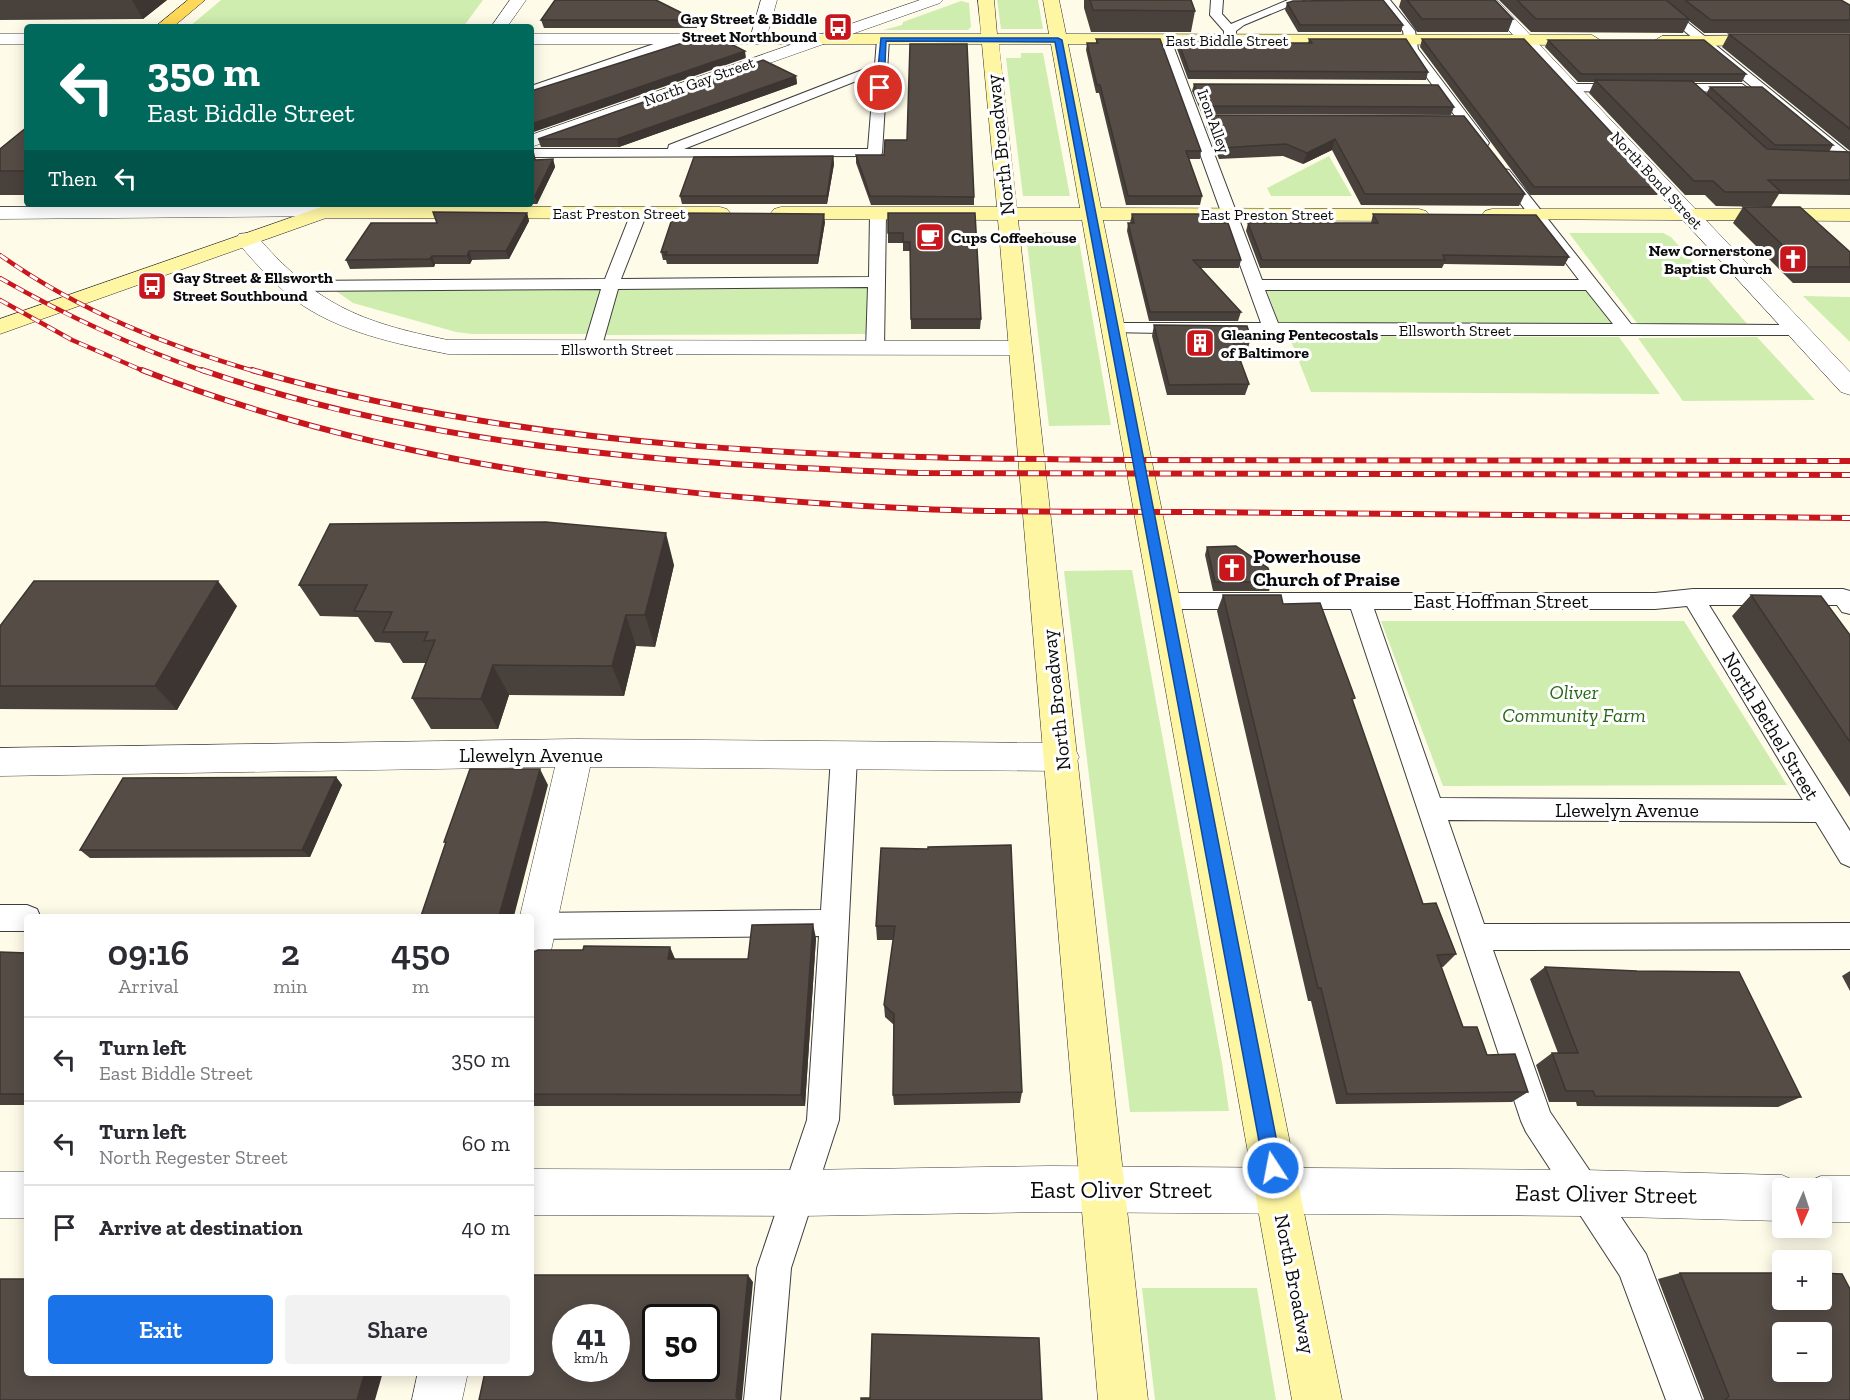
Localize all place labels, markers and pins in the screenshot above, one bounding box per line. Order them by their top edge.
place label: Gay Street & Biddle Street Northbound [681,9,817,46]
bus stop icon: Gay Street & Biddle Street Northbound [822,11,854,43]
pin [854,62,905,113]
cafe icon: Cups Coffeehouse [914,221,946,253]
place label: Cups Coffeehouse [951,228,1077,247]
place label: New Cornerstone Baptist Church [1649,241,1773,278]
church icon: New Cornerstone Baptist Church [1777,243,1809,275]
place label: Gay Street & Ellsworth Street Southbound [173,268,334,305]
bus stop icon: Gay Street & Ellsworth Street Southbound [136,270,168,302]
place label: Gleaning Pentecostals of Baltimore [1221,325,1378,362]
building icon: Gleaning Pentecostals of Baltimore [1184,327,1216,359]
place label: Powerhouse Church of Praise [1253,544,1400,591]
church icon: Powerhouse Church of Praise [1216,552,1248,584]

